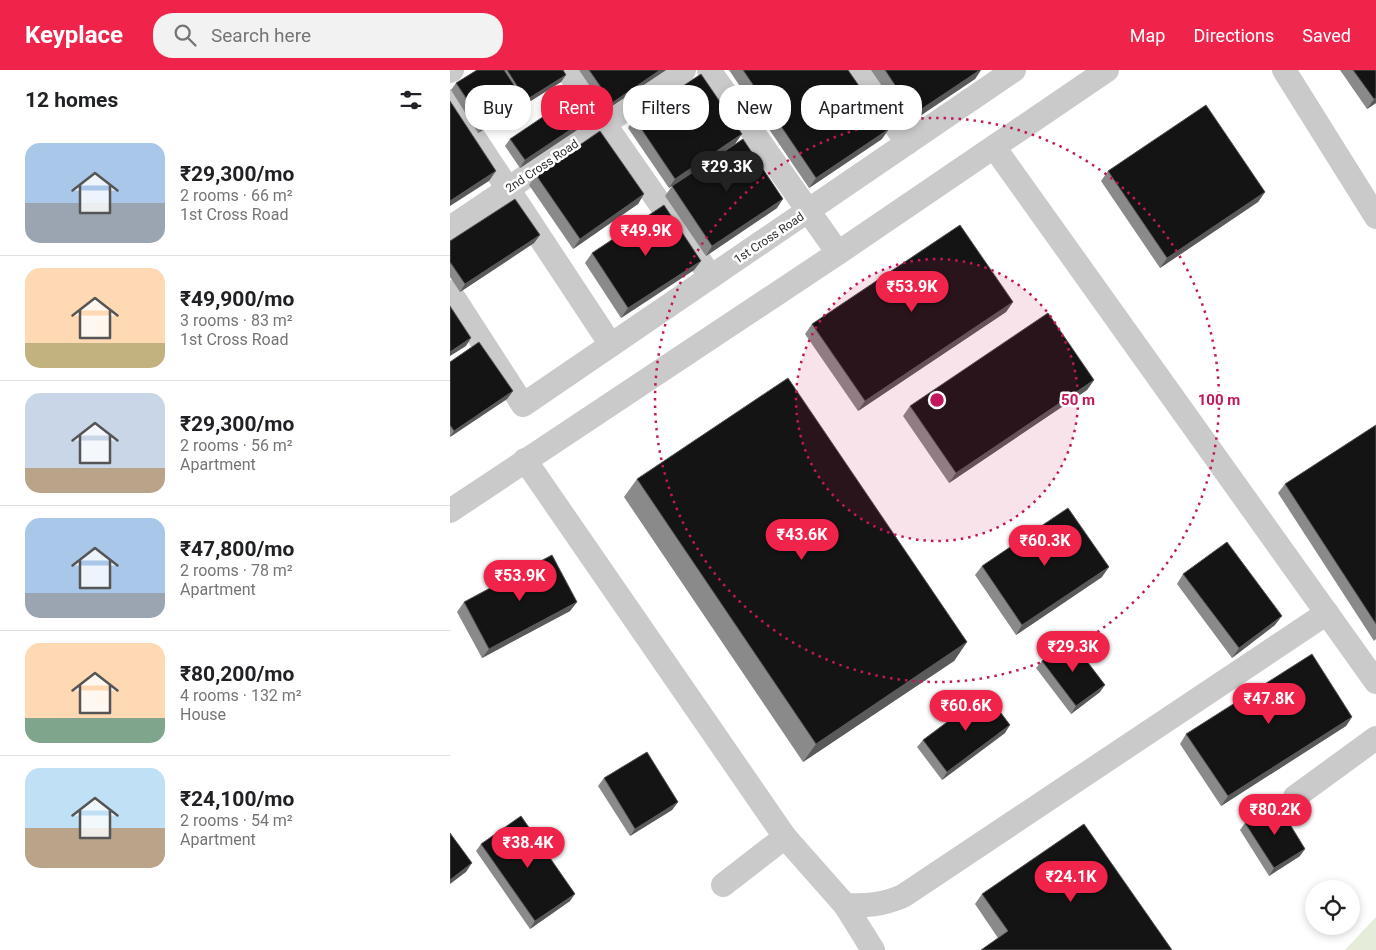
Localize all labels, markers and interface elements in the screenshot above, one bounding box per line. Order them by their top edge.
search box [153,13,503,58]
text: Keyplace [25,21,123,49]
icon: search [171,21,199,49]
text: Search here [211,24,311,47]
text: Map [1130,25,1165,46]
text: Directions [1193,25,1274,46]
text: Saved [1302,25,1351,46]
chip: Buy [465,85,531,130]
chip: Rent [541,85,613,130]
chip: Filters [623,85,709,130]
chip: New [719,85,791,130]
chip: Apartment [801,85,922,130]
icon: filters [397,86,425,114]
text: 12 homes [25,88,118,112]
street label: 2nd Cross Road [503,137,581,195]
pin: ₹29.3K [686,150,768,193]
text: ₹29.3K [702,157,752,176]
text: ₹29,300/mo [180,162,294,186]
icon: home [65,163,125,223]
text: 2 rooms · 66 m² [180,186,293,205]
text: 1st Cross Road [180,205,288,224]
street label: 1st Cross Road [731,209,807,267]
pin: ₹49.9K [605,214,687,257]
text: ₹49.9K [621,221,671,240]
pin: ₹53.9K [871,270,953,313]
text: ₹53.9K [887,277,937,296]
text: ₹49,900/mo [180,287,294,311]
icon: home [65,288,125,348]
text: 3 rooms · 83 m² [180,311,293,330]
text: 1st Cross Road [180,330,288,349]
centre of rings [928,391,946,409]
text: 50 m [1061,391,1095,409]
text: 100 m [1198,391,1240,409]
text: ₹29,300/mo [180,412,294,436]
icon: home [65,413,125,473]
text: 2 rooms · 56 m² [180,436,293,455]
text: Apartment [180,455,256,474]
pin: ₹43.6K [761,518,843,561]
pin: ₹60.3K [1004,524,1086,567]
text: ₹43.6K [777,525,827,544]
text: ₹60.3K [1020,531,1070,550]
text: ₹47,800/mo [180,537,294,561]
icon: home [65,538,125,598]
pin: ₹53.9K [479,560,561,602]
text: 2 rooms · 78 m² [180,561,293,580]
text: ₹53.9K [495,566,545,585]
text: Apartment [180,580,256,599]
pin: ₹29.3K [1032,630,1114,673]
text: ₹29.3K [1048,637,1098,656]
text: ₹80,200/mo [180,662,294,686]
icon: home [65,663,125,723]
pin: ₹47.8K [1228,682,1310,725]
text: 4 rooms · 132 m² [180,686,302,705]
text: ₹47.8K [1244,689,1294,708]
pin: ₹60.6K [925,690,1007,732]
text: ₹60.6K [941,696,991,715]
text: House [180,705,226,724]
text: ₹24,100/mo [180,787,294,811]
icon: home [65,788,125,848]
pin: ₹80.2K [1234,794,1316,836]
text: ₹80.2K [1250,800,1300,819]
text: 2 rooms · 54 m² [180,811,293,830]
pin: ₹38.4K [487,826,569,869]
text: Apartment [180,830,256,849]
text: ₹38.4K [503,833,553,852]
pin: ₹24.1K [1030,860,1112,903]
text: ₹24.1K [1046,867,1096,886]
map controls [1305,880,1360,935]
button: locate [1305,880,1360,935]

